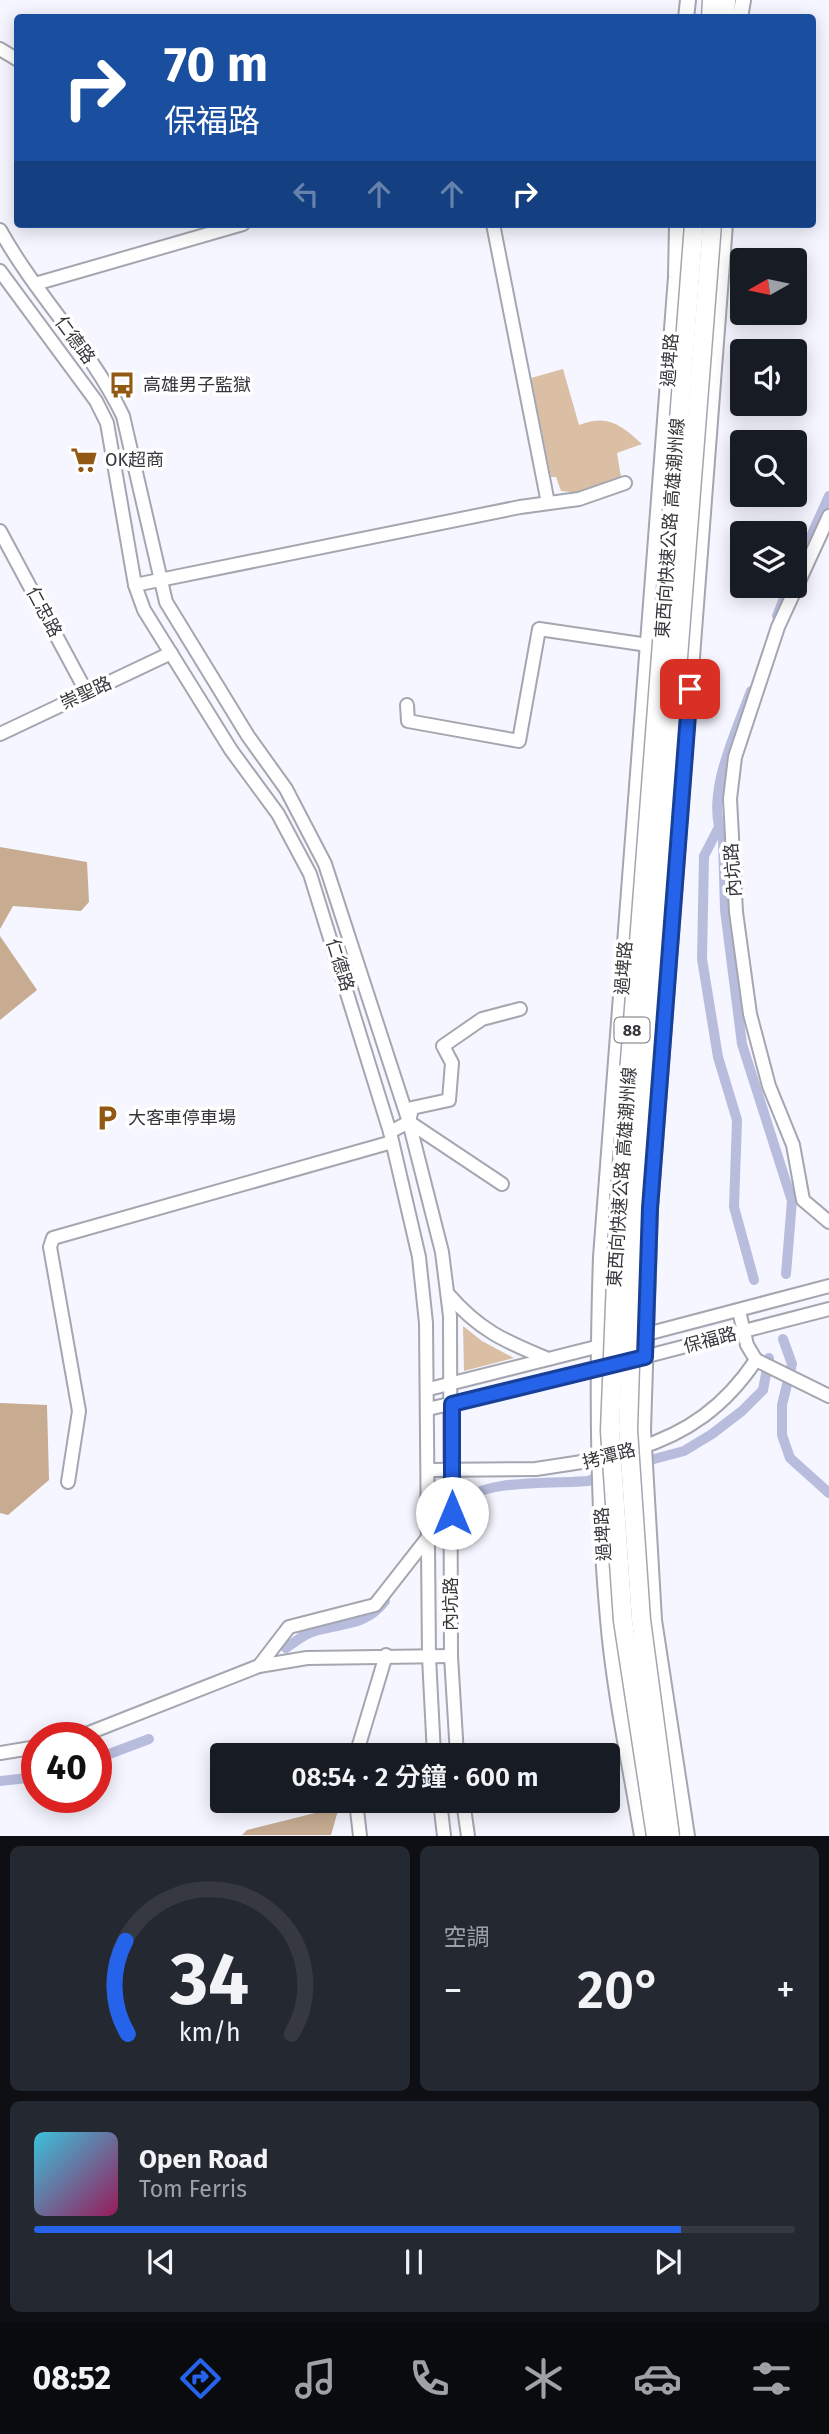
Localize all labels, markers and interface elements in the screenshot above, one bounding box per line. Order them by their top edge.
text: 70 m [164,35,268,94]
icon: right [49,42,140,133]
text: 保福路 [164,102,260,140]
icon: left [287,175,325,213]
icon: ahead [360,175,398,213]
icon: ahead [433,175,471,213]
icon: right [506,175,544,213]
north arrow [730,248,807,326]
map controls [730,248,807,598]
street label: 仁德路 [50,312,100,368]
street label: 過埤路 [657,332,683,388]
button: sound [730,339,807,416]
bus stop icon: 高雄男子監獄 [107,370,137,400]
place label: 高雄男子監獄 [143,374,251,396]
street label: 東西向快速公路 高雄潮州線 [651,417,689,639]
button: search [730,430,807,507]
supermarket icon: OK超商 [69,445,99,475]
place label: OK超商 [105,449,164,471]
button: layers [730,521,807,598]
street label: 仁忠路 [22,583,66,641]
pin [660,659,720,719]
icon: arrive [671,670,709,708]
street label: 崇聖路 [57,672,115,714]
street label: 內坑路 [720,842,746,898]
street label: 仁德路 [322,936,358,994]
street label: 過埤路 [611,940,637,996]
road number: 88 [614,1018,650,1042]
street label: 東西向快速公路 高雄潮州線 [603,1066,641,1288]
parking icon: 大客車停車場 [92,1103,122,1133]
place label: 大客車停車場 [128,1107,236,1129]
street label: 保福路 [681,1322,739,1358]
street label: 拷潭路 [580,1438,638,1474]
position arrow [415,1476,489,1550]
street label: 過埤路 [591,1506,615,1562]
street label: 內坑路 [440,1577,462,1631]
speed limit sign: 40 [21,1722,112,1813]
text: 08:54 · 2 分鐘 · 600 m [291,1762,539,1793]
text: 空調 [444,1923,490,1951]
text: 34 [169,1937,249,2024]
text: 20° [577,1959,661,2022]
text: − [444,1967,463,2013]
text: + [776,1967,795,2013]
text: km/h [179,2018,241,2048]
text: Open Road [139,2144,268,2175]
text: Tom Ferris [139,2175,247,2203]
icon: previous [142,2243,180,2281]
icon: pause [395,2243,433,2281]
icon: next [649,2243,687,2281]
icon: directions [176,2354,225,2403]
icon: music [291,2354,340,2403]
icon: phone [405,2354,454,2403]
icon: climate [519,2354,568,2403]
icon: car [633,2354,682,2403]
icon: filters [747,2354,796,2403]
text: 08:52 [33,2359,111,2397]

